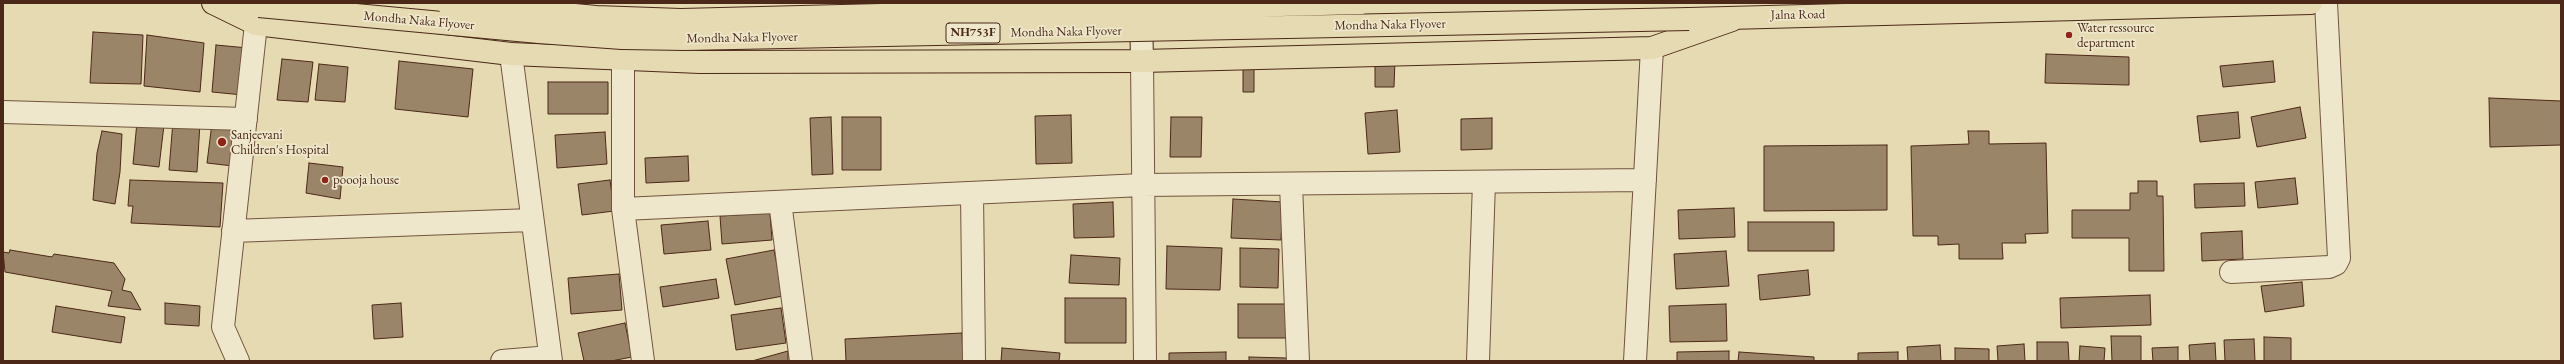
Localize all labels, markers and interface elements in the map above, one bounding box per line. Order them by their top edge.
street label: Jalna Road [1771,7,1825,23]
street label: Mondha Naka Flyover [363,8,475,34]
street label: Mondha Naka Flyover [1334,16,1446,34]
place label: Water ressource department [2077,20,2154,51]
road number: NH753F [946,23,1000,43]
street label: Mondha Naka Flyover [1010,23,1122,41]
street label: Mondha Naka Flyover [686,29,798,47]
marker: Water ressource department [2064,30,2074,40]
place label: Sanjeevani Children's Hospital [231,127,329,158]
marker: Sanjeevani Children's Hospital [216,136,228,148]
place label: poooja house [333,172,399,188]
marker: poooja house [320,175,330,185]

